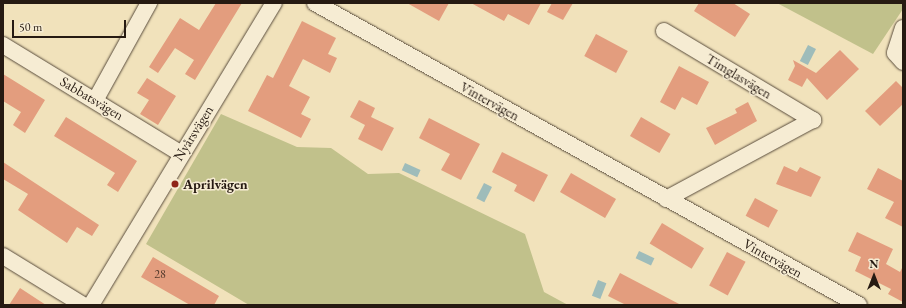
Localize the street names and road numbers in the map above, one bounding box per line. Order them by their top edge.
street label: Timglasvägen [703,50,775,102]
street label: Sabbatsvägen [57,72,127,124]
street label: Vintervägen [458,78,522,124]
street label: Nyårsvägen [169,102,217,164]
street label: Vintervägen [741,235,805,281]

